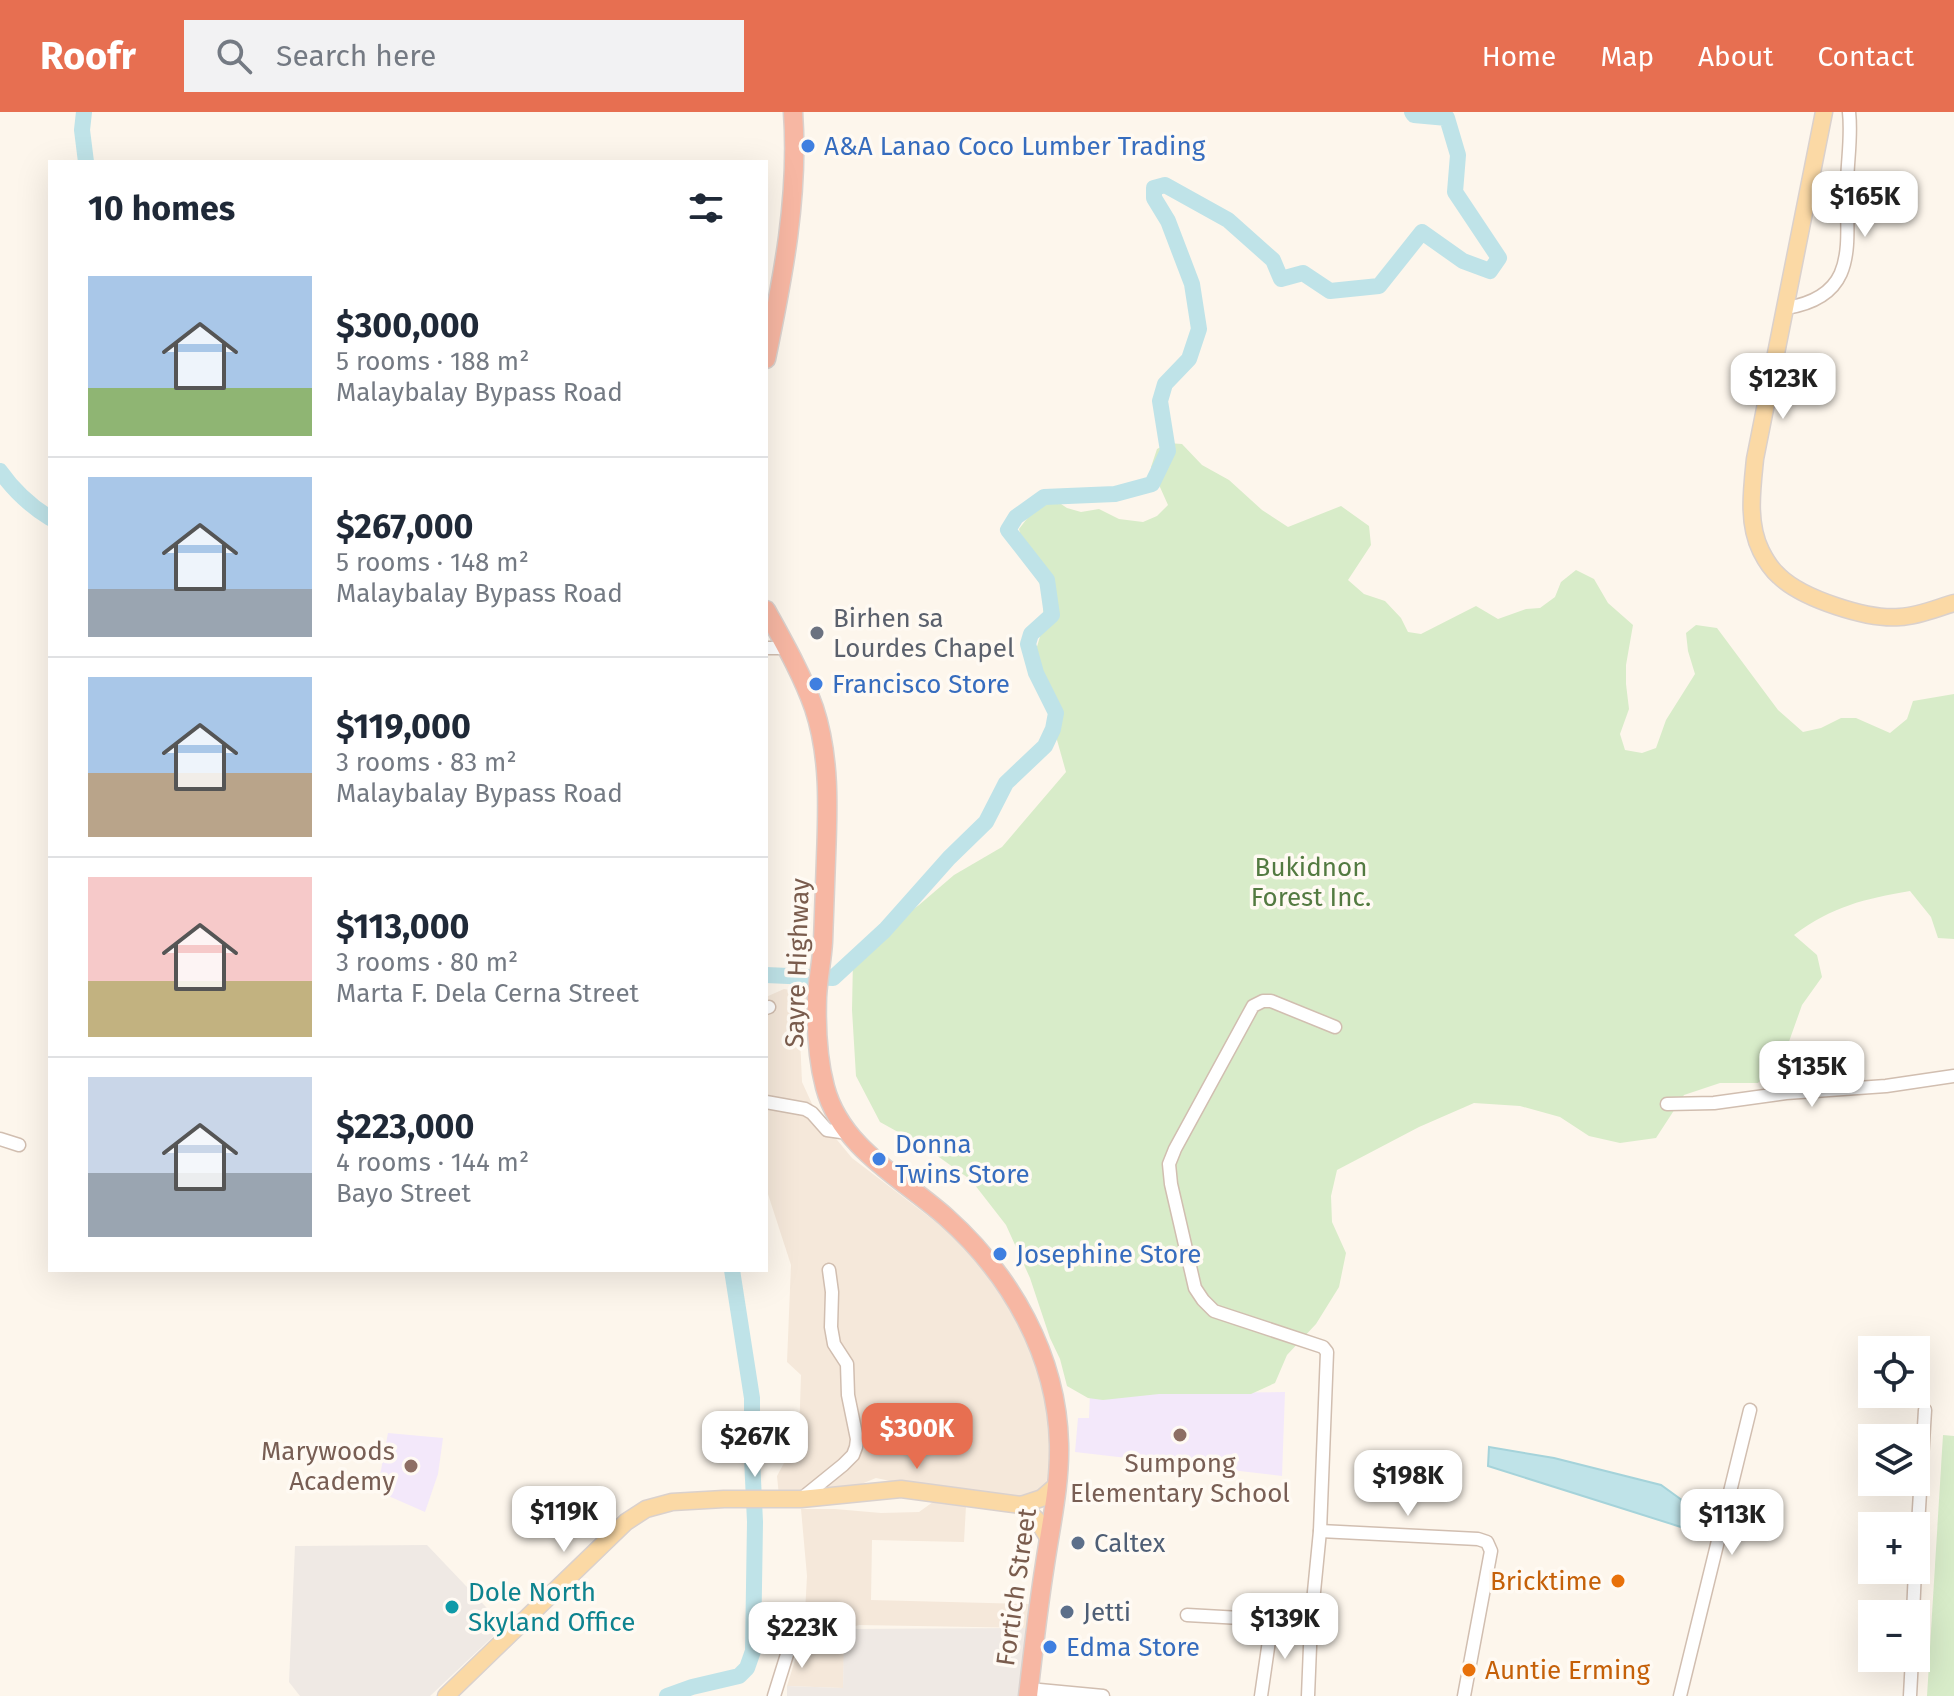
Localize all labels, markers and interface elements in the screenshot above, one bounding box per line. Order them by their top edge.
search box [184,20,744,92]
text: Roofr [40,33,136,79]
icon: search [212,34,256,78]
text: Search here [276,38,436,74]
text: Home [1482,40,1556,73]
text: Map [1600,40,1654,73]
text: About [1698,40,1773,73]
text: Contact [1817,40,1914,73]
place label: A&A Lanao Coco Lumber Trading [824,131,1206,162]
marker: A&A Lanao Coco Lumber Trading [799,137,817,155]
pin: $165K [1809,171,1921,239]
text: $165K [1830,181,1900,212]
icon: filters [684,186,728,230]
text: 10 homes [88,188,235,229]
text: $300,000 [336,305,479,346]
icon: home [152,308,248,404]
text: 5 rooms · 188 m² [336,346,529,377]
pin: $123K [1727,353,1839,421]
text: $123K [1749,363,1817,394]
text: Malaybalay Bypass Road [336,377,623,408]
text: $267,000 [336,506,474,547]
icon: home [152,509,248,605]
text: 5 rooms · 148 m² [336,547,529,578]
text: Malaybalay Bypass Road [336,578,623,609]
place label: Birhen sa Lourdes Chapel [833,603,1015,664]
marker: Birhen sa Lourdes Chapel [808,624,826,642]
place label: Francisco Store [832,669,1010,700]
marker: Francisco Store [807,675,825,693]
text: $119,000 [336,706,471,747]
icon: home [152,709,248,805]
text: 3 rooms · 83 m² [336,747,517,778]
text: Malaybalay Bypass Road [336,778,623,809]
park label: Bukidnon Forest Inc. [1251,852,1371,913]
street label: Sayre Highway [779,877,816,1048]
text: $113,000 [336,906,469,947]
icon: home [152,909,248,1005]
text: 3 rooms · 80 m² [336,947,518,978]
text: Marta F. Dela Cerna Street [336,978,639,1009]
pin: $135K [1756,1041,1868,1109]
text: $135K [1777,1051,1847,1082]
text: $223,000 [336,1106,474,1147]
icon: home [152,1109,248,1205]
place label: Donna Twins Store [895,1129,1030,1190]
text: 4 rooms · 144 m² [336,1147,529,1178]
marker: Donna Twins Store [870,1150,888,1168]
text: Bayo Street [336,1178,471,1209]
place label: Josephine Store [1016,1239,1202,1270]
marker: Josephine Store [991,1245,1009,1263]
map controls [1858,1336,1930,1672]
button: locate [1858,1336,1930,1408]
pin: $300K [861,1403,973,1471]
pin: $267K [699,1411,811,1479]
text: $300K [880,1413,954,1444]
text: $267K [720,1421,790,1452]
button: layers [1858,1424,1930,1496]
marker: Sumpong Elementary School [1171,1426,1189,1444]
place label: Marywoods Academy [261,1436,395,1497]
place label: Sumpong Elementary School [1070,1448,1290,1509]
pin: $198K [1352,1450,1464,1518]
marker: Marywoods Academy [402,1457,420,1475]
text: $198K [1372,1460,1444,1491]
pin: $119K [508,1486,620,1554]
pin: $113K [1676,1489,1788,1557]
text: $119K [530,1496,598,1527]
text: $113K [1699,1499,1765,1530]
street label: Fortich Street [990,1506,1043,1668]
button: + [1858,1512,1930,1584]
place label: Caltex [1094,1528,1166,1559]
marker: Caltex [1069,1534,1087,1552]
place label: Bricktime [1490,1566,1602,1597]
marker: Bricktime [1609,1572,1627,1590]
place label: Dole North Skyland Office [468,1577,635,1638]
pin: $139K [1229,1593,1341,1661]
place label: Jetti [1083,1597,1131,1628]
marker: Dole North Skyland Office [443,1598,461,1616]
button: − [1858,1600,1930,1672]
pin: $223K [746,1602,858,1670]
marker: Jetti [1058,1603,1076,1621]
text: $139K [1250,1603,1320,1634]
text: $223K [767,1612,837,1643]
place label: Edma Store [1066,1632,1200,1663]
marker: Edma Store [1041,1638,1059,1656]
place label: Auntie Erming [1485,1655,1651,1686]
marker: Auntie Erming [1460,1661,1478,1679]

